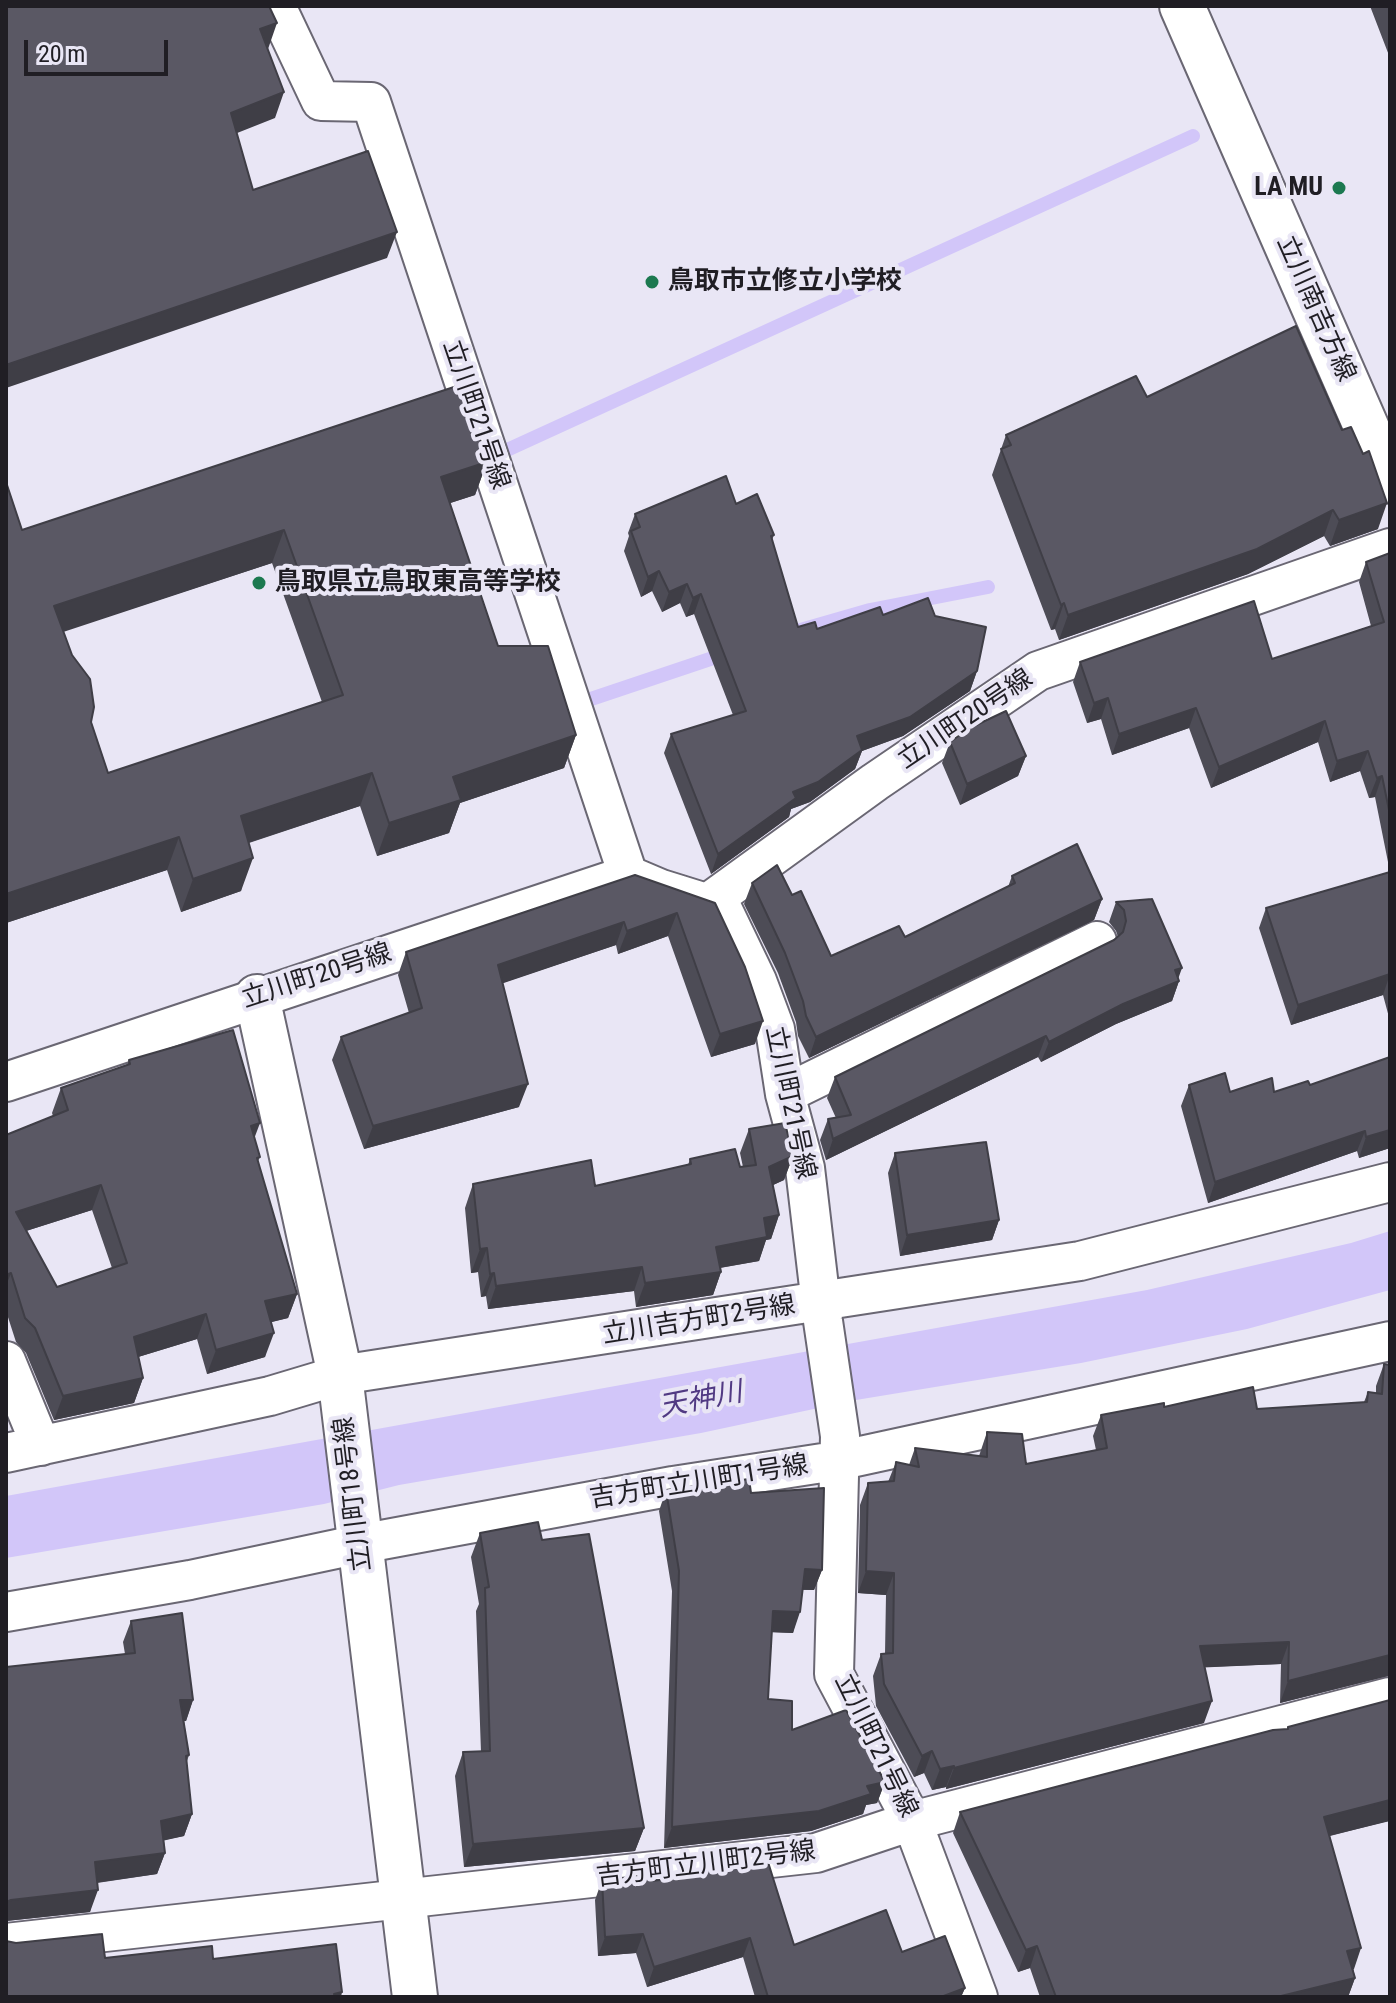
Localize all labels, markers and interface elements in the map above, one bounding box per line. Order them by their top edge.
scale bar [28,24,172,74]
text: 20 m [38,40,85,68]
place label: LA MU [1254,172,1323,204]
marker: LA MU [1330,179,1348,197]
street label: 立川南吉方線 [1269,231,1361,387]
place label: 鳥取市立修立小学校 [668,266,902,298]
marker: 鳥取市立修立小学校 [643,273,661,291]
street label: 立川町21号線 [435,336,515,494]
place label: 鳥取県立鳥取東高等学校 [275,567,561,599]
marker: 鳥取県立鳥取東高等学校 [250,574,268,592]
street label: 立川町20号線 [893,664,1039,776]
street label: 立川町20号線 [238,938,396,1016]
street label: 立川町21号線 [758,1024,820,1182]
street label: 立川吉方町2号線 [600,1290,798,1352]
water label: 天神川 [657,1376,745,1426]
street label: 立川町18号線 [329,1415,379,1573]
street label: 吉方町立川町1号線 [588,1450,810,1516]
street label: 立川町21号線 [827,1669,923,1823]
street label: 吉方町立川町2号線 [595,1836,817,1894]

